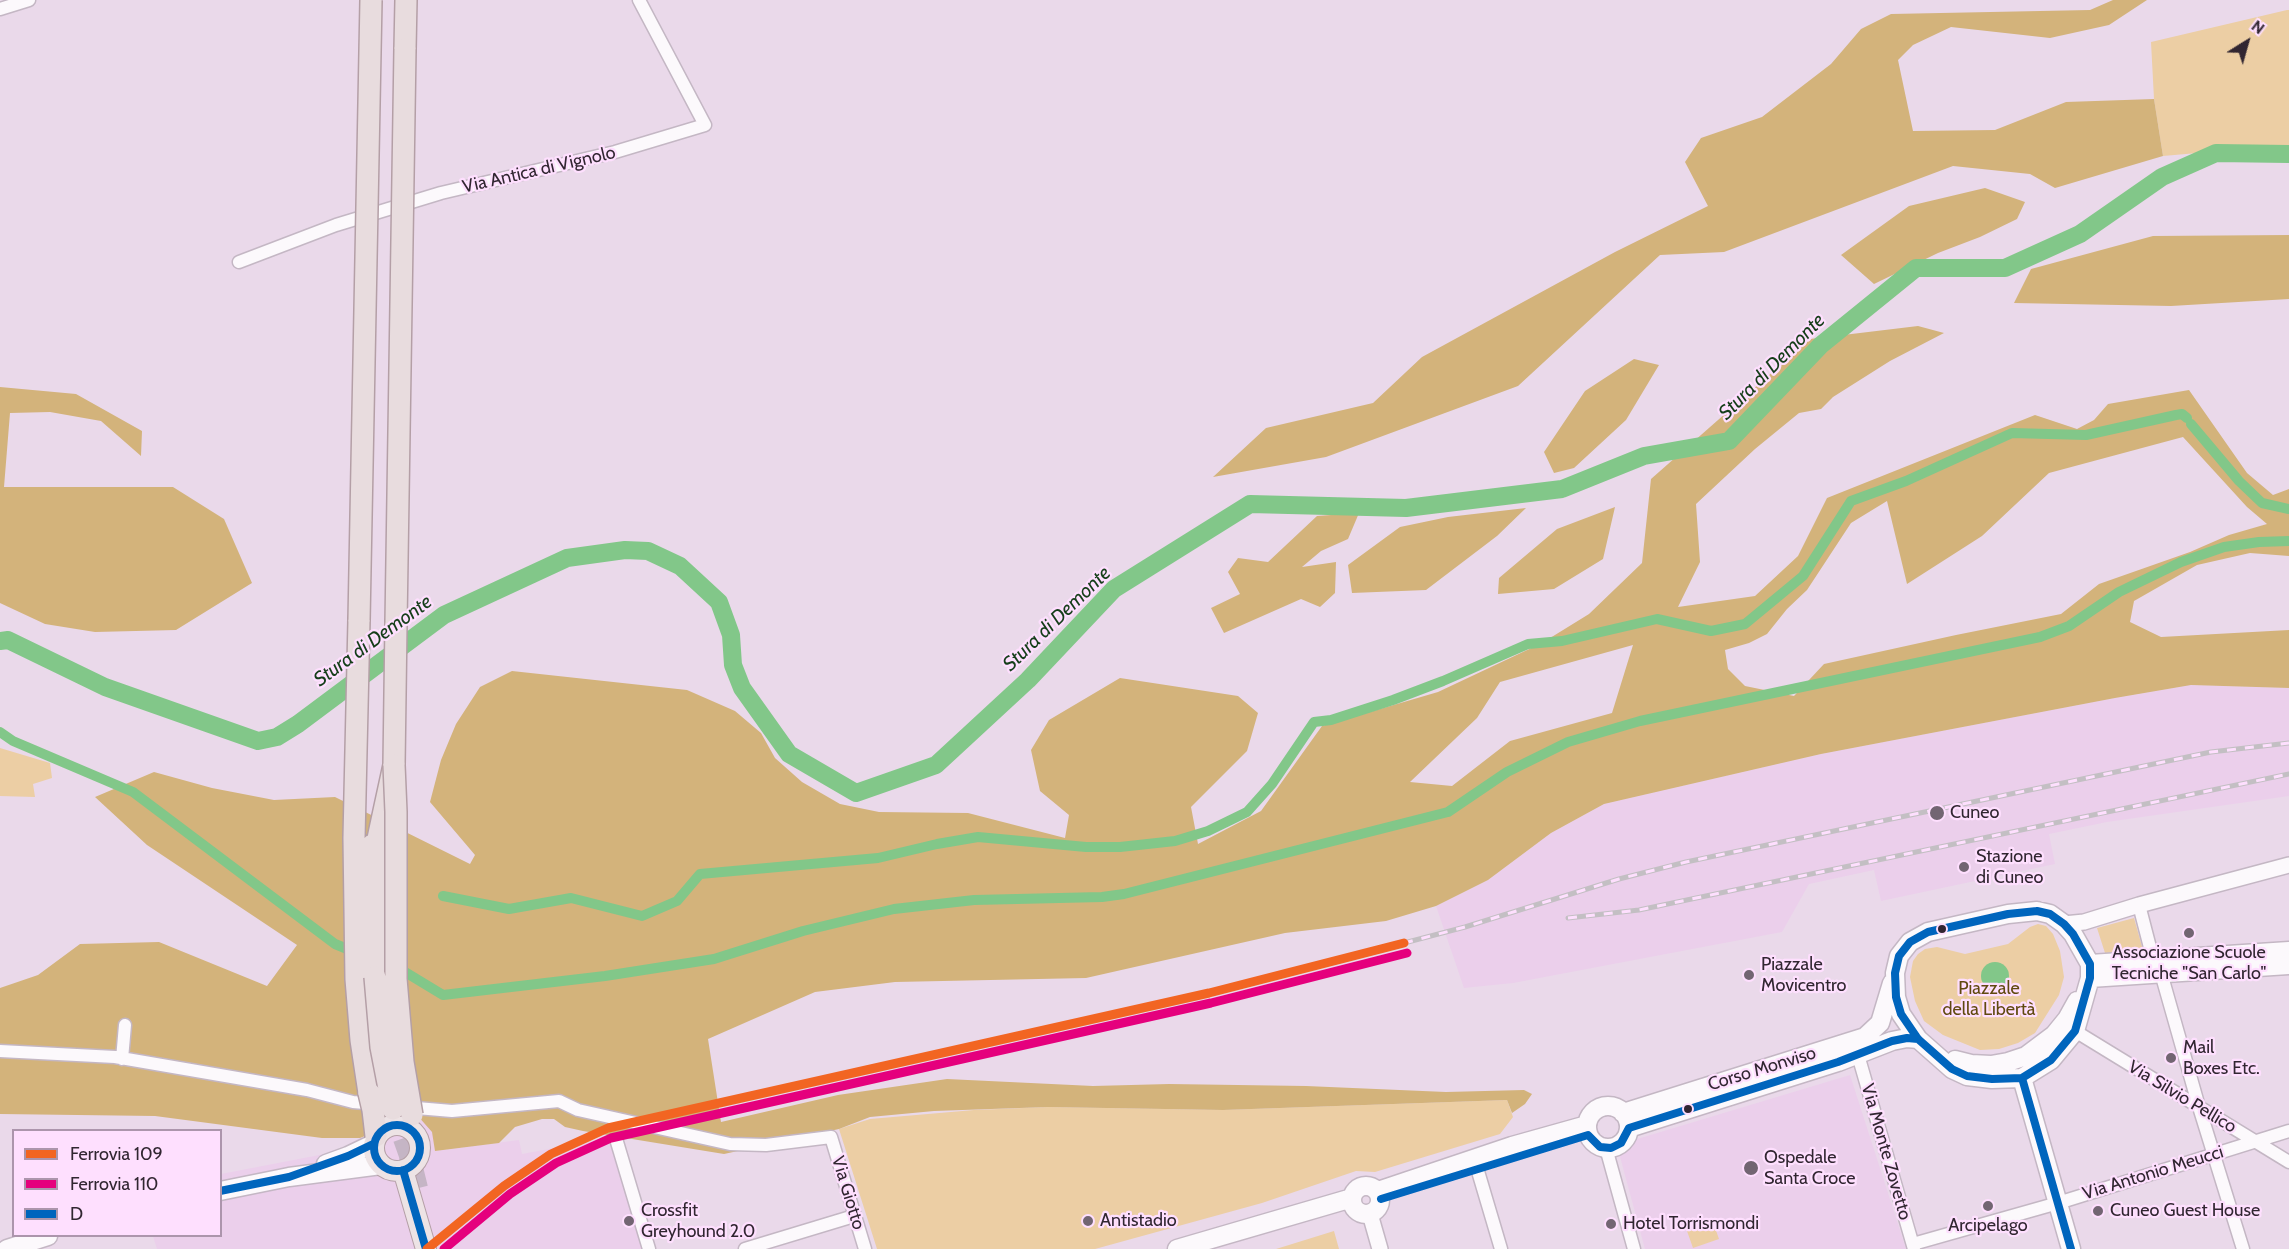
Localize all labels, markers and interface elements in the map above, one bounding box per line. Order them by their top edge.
north arrow [2217,12,2277,72]
text: N [2248,16,2268,38]
street label: Via Antica di Vignolo [460,142,618,198]
water label: Stura di Demonte [1714,309,1830,425]
water label: Stura di Demonte [998,562,1116,676]
water label: Stura di Demonte [309,590,437,692]
place label: Cuneo [1950,802,1999,824]
marker: Cuneo [1928,804,1946,822]
place label: Stazione di Cuneo [1976,846,2043,888]
marker: Stazione di Cuneo [1957,860,1971,874]
unlabelled marker [1936,923,1948,935]
marker: Associazione Scuole Tecniche "San Carlo" [2182,926,2196,940]
place label: Associazione Scuole Tecniche "San Carlo" [2112,942,2266,984]
place label: Piazzale Movicentro [1761,954,1846,996]
marker: Piazzale Movicentro [1742,968,1756,982]
park label: Piazzale della Libertà [1943,978,2035,1020]
place label: Mail Boxes Etc. [2183,1037,2260,1080]
street label: Corso Monviso [1705,1042,1819,1096]
marker: Mail Boxes Etc. [2164,1051,2178,1065]
street label: Via Silvio Pellico [2124,1056,2240,1138]
street label: Via Monte Zovetto [1856,1081,1916,1223]
unlabelled marker [1682,1103,1694,1115]
legend [12,1129,222,1237]
street label: Via Antonio Meucci [2080,1141,2226,1205]
text: Ferrovia 109 [70,1143,163,1165]
place label: Ospedale Santa Croce [1764,1147,1855,1190]
street label: Via Giotto [827,1154,869,1232]
marker: Ospedale Santa Croce [1742,1159,1760,1177]
text: Ferrovia 110 [70,1173,158,1195]
marker: Arcipelago [1981,1199,1995,1213]
place label: Crossfit Greyhound 2.0 [641,1200,755,1242]
place label: Cuneo Guest House [2110,1200,2260,1222]
text: D [70,1203,83,1225]
marker: Cuneo Guest House [2091,1204,2105,1218]
place label: Antistadio [1100,1210,1177,1232]
place label: Hotel Torrismondi [1623,1213,1759,1235]
marker: Crossfit Greyhound 2.0 [622,1214,636,1228]
marker: Antistadio [1081,1214,1095,1228]
place label: Arcipelago [1948,1215,2028,1237]
marker: Hotel Torrismondi [1604,1217,1618,1231]

